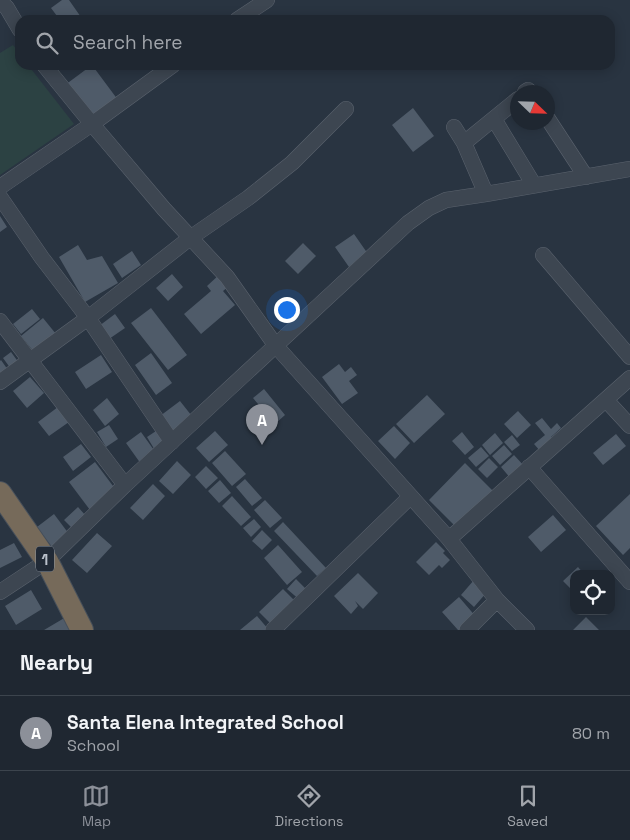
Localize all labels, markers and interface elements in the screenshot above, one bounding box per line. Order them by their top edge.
search box [15,15,615,70]
icon: search [33,29,61,57]
text: Search here [73,30,183,55]
north arrow [510,85,555,130]
your location [274,297,300,323]
pin: A [246,404,278,445]
road number: 1 [36,546,54,572]
map controls [570,570,615,615]
button: locate [570,570,615,615]
text: Nearby [20,649,93,676]
text: Santa Elena Integrated School [67,710,344,735]
text: A [31,723,41,744]
text: 80 m [572,723,610,744]
text: School [67,735,120,756]
tab: Map [82,782,111,830]
tab: Directions [275,782,343,830]
tab: Saved [507,782,548,830]

